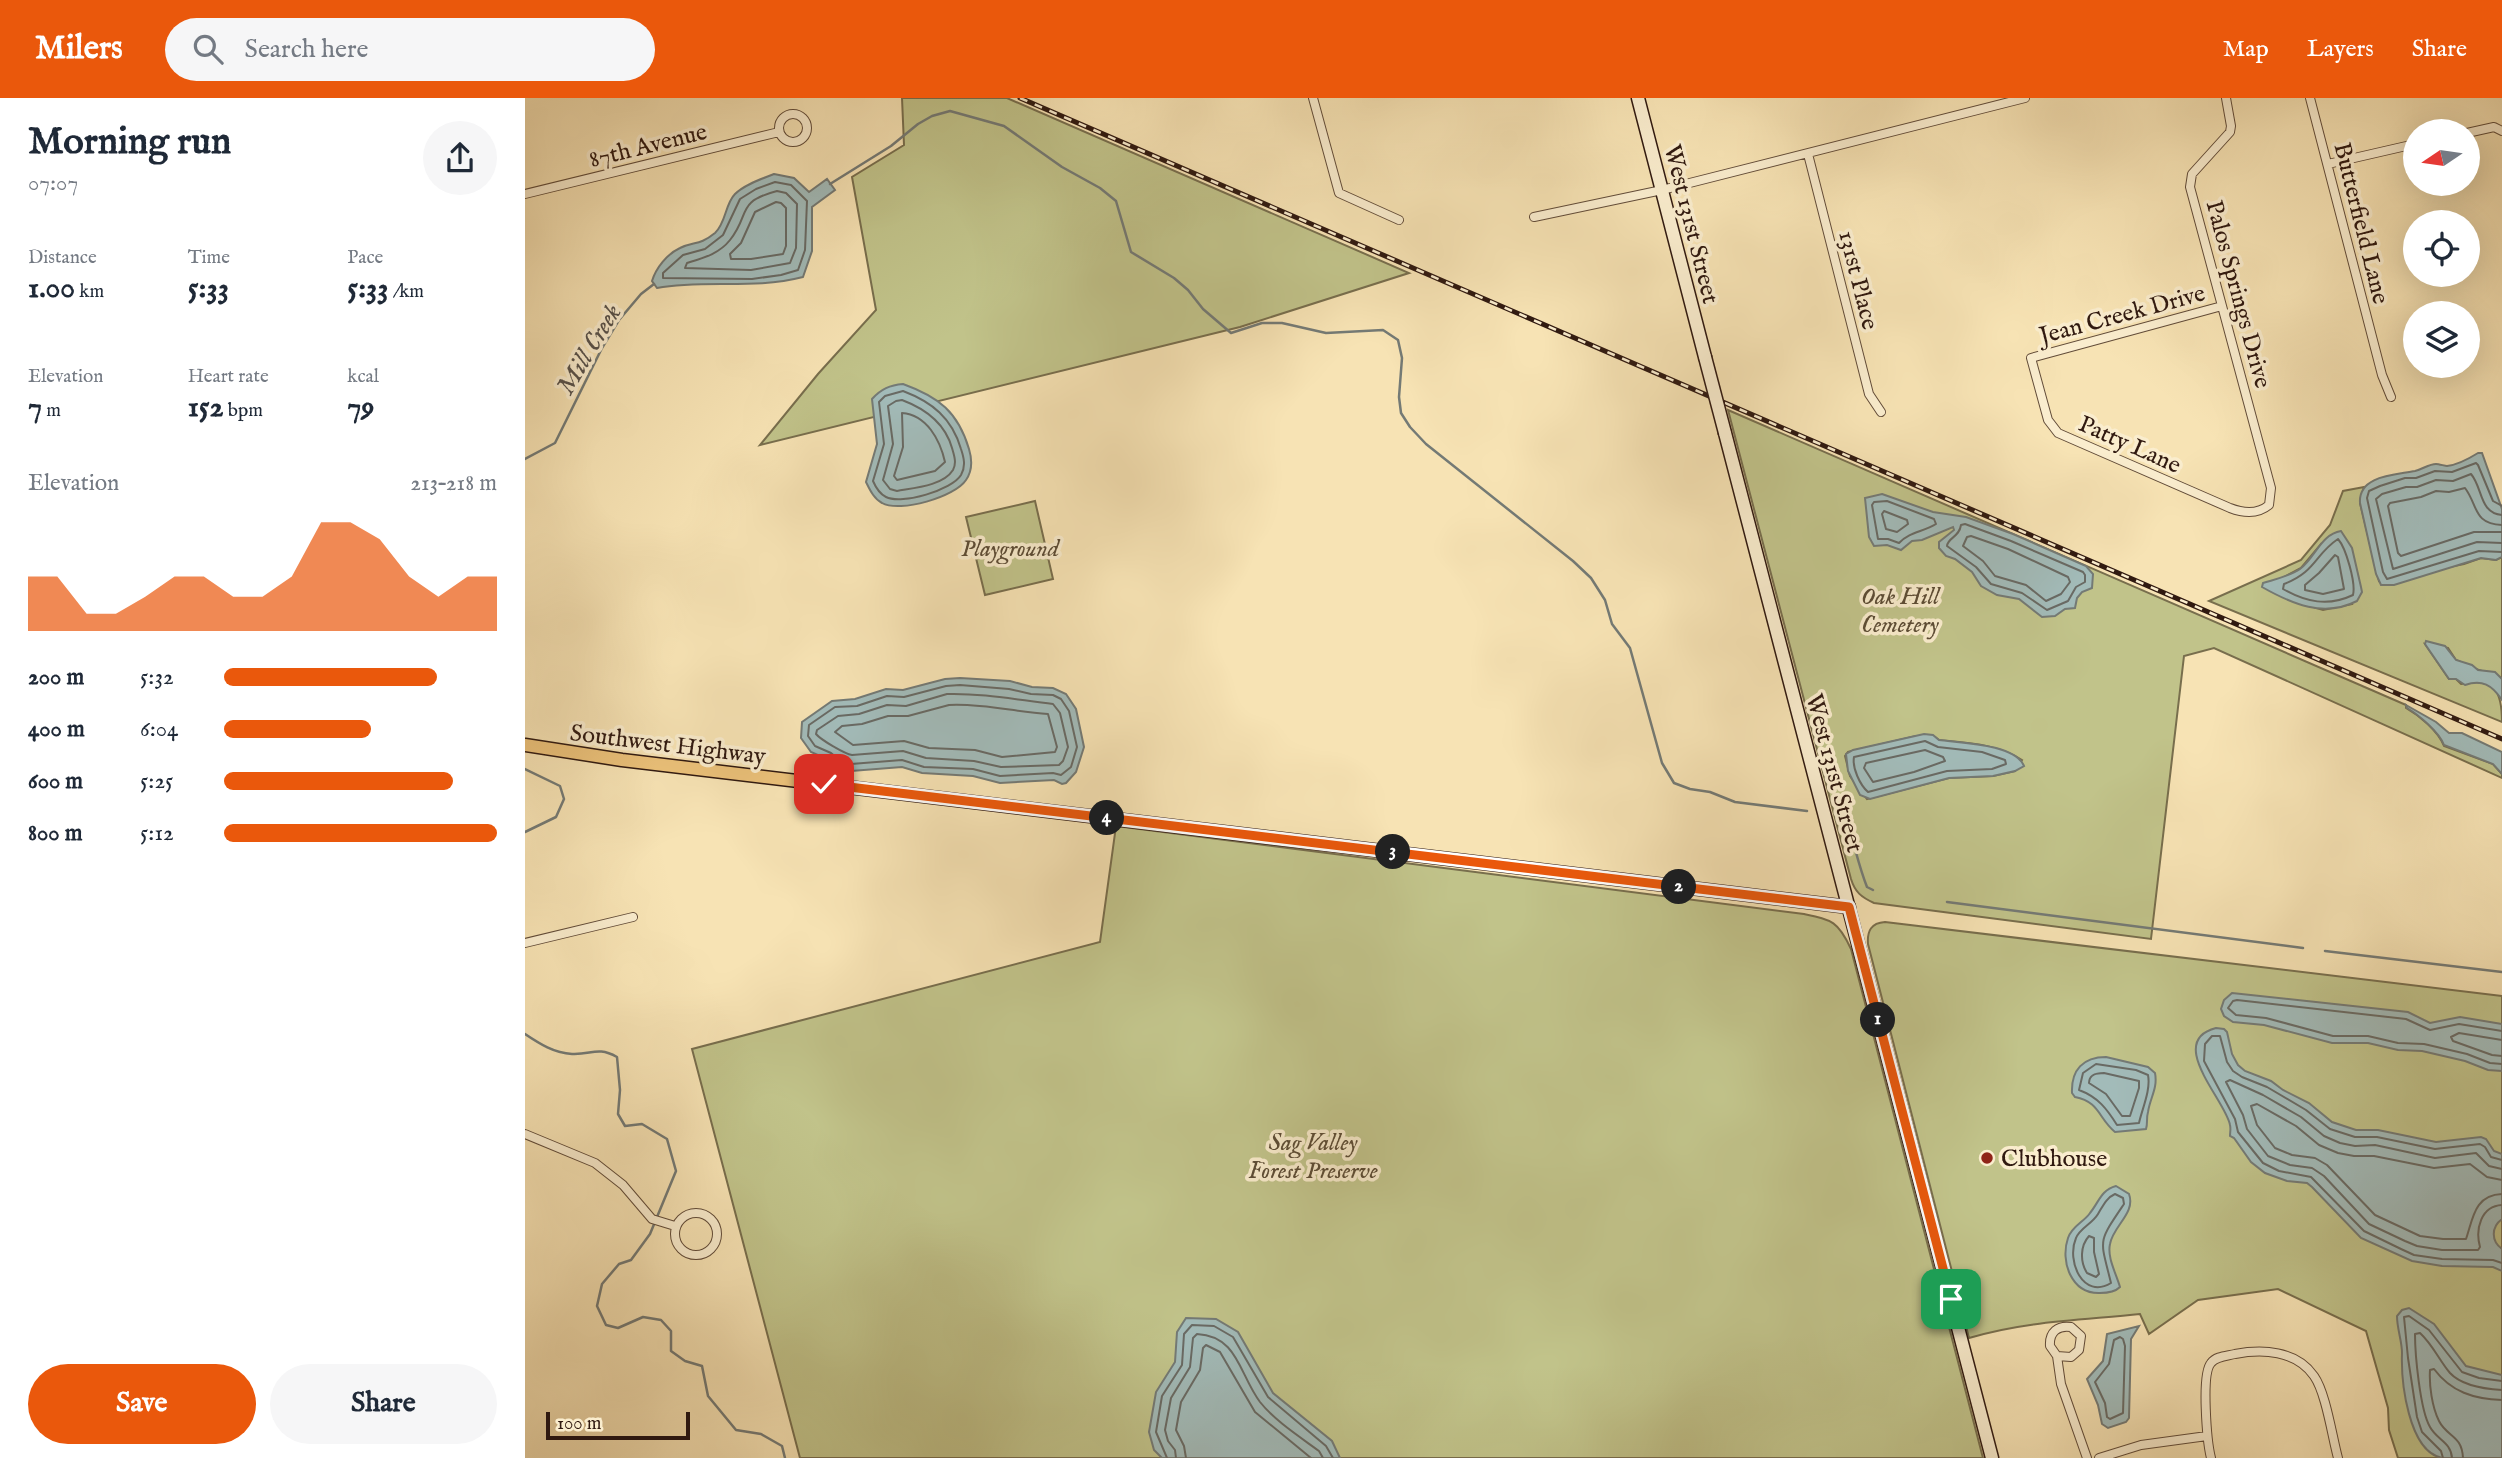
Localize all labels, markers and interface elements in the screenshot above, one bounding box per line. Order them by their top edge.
search box [165,18,655,81]
text: Milers [35,28,123,70]
icon: search [189,30,227,68]
text: Search here [245,33,369,66]
text: Map [2223,34,2269,65]
text: Layers [2307,34,2374,65]
text: Share [2412,34,2467,65]
street label: 87th Avenue [586,117,710,176]
text: Morning run [28,119,231,167]
north arrow [2403,119,2480,196]
map controls [2403,119,2480,378]
button: share [423,121,497,195]
street label: Butterfield Lane [2326,139,2396,307]
street label: West 131st Street [1656,142,1725,307]
text: 07:07 [28,169,78,198]
street label: Palos Springs Drive [2198,197,2277,392]
button: locate [2403,210,2480,287]
street label: 131st Place [1830,228,1885,333]
text: Distance [28,246,97,270]
text: Time [188,246,230,270]
text: Pace [347,246,383,270]
text: 1.00 [28,270,75,308]
text: 5:33 [188,270,229,308]
text: 5:33 [347,270,389,308]
street label: Jean Creek Drive [2033,278,2209,353]
text: km [75,280,104,304]
text: /km [389,280,424,304]
water label: Mill Creek [549,298,630,401]
button: layers [2403,301,2480,378]
text: Elevation [28,365,103,389]
text: Heart rate [188,365,269,389]
text: kcal [347,365,379,389]
text: 7 [28,389,42,427]
text: 152 [188,389,224,427]
text: 79 [347,389,374,427]
text: m [42,399,61,423]
text: bpm [224,399,263,423]
street label: Patty Lane [2073,409,2185,482]
text: Elevation [28,469,119,498]
text: 213–218 m [410,469,497,498]
park label: Playground [961,534,1061,565]
park label: Oak Hill Cemetery [1861,582,1941,641]
text: 200 m [28,663,84,692]
text: 5:32 [140,663,174,692]
street label: West 131st Street [1797,691,1870,856]
text: 400 m [28,715,85,744]
text: 6:04 [140,715,178,744]
street label: Southwest Highway [568,718,768,773]
pin [794,754,854,814]
icon: check [805,765,843,803]
text: 600 m [28,767,83,796]
text: 5:25 [140,767,173,796]
pin: 4 [1089,800,1125,836]
text: 4 [1102,805,1111,829]
text: 800 m [28,819,82,848]
text: 5:12 [140,819,174,848]
pin: 3 [1375,834,1411,870]
text: 3 [1389,839,1396,863]
pin: 2 [1661,870,1697,904]
text: 2 [1674,874,1683,898]
pin: 1 [1861,1002,1895,1038]
text: 1 [1874,1007,1881,1031]
park label: Sag Valley Forest Preserve [1248,1128,1378,1187]
place label: Clubhouse [2001,1144,2107,1175]
marker: Clubhouse [1979,1150,1995,1166]
pin [1921,1269,1981,1329]
icon: arrive [1932,1280,1970,1318]
button: Save [28,1364,256,1444]
button: Share [270,1364,497,1444]
scale bar [546,1409,689,1441]
text: 100 m [557,1412,601,1436]

